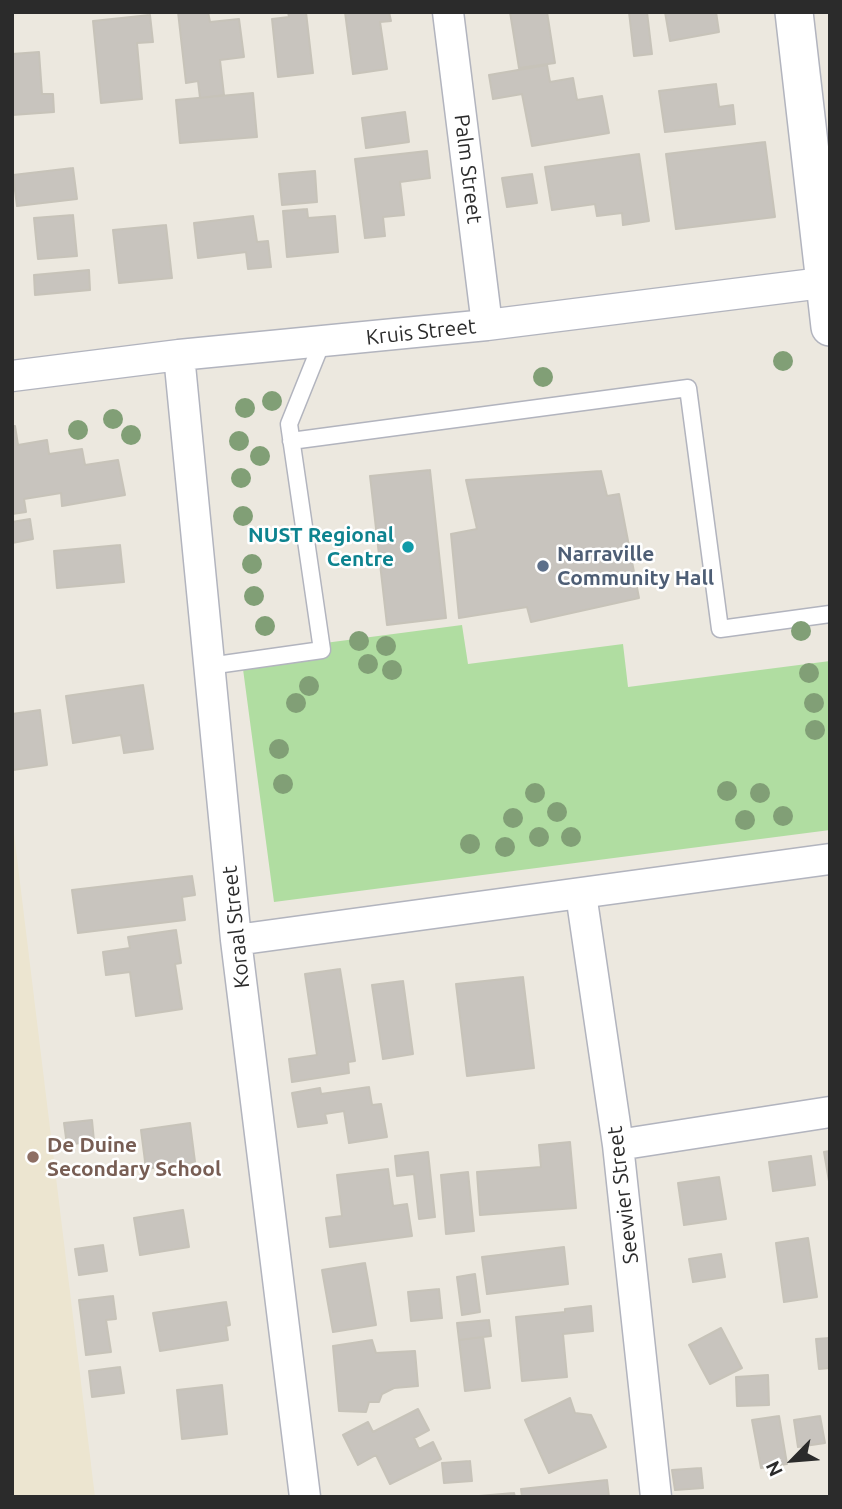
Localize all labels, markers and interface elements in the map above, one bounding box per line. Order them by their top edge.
street label: Palm Street [449,113,487,225]
street label: Kruis Street [365,314,477,350]
place label: NUST Regional Centre [248,522,394,572]
marker: NUST Regional Centre [400,539,416,555]
place label: Narraville Community Hall [557,541,714,591]
marker: Narraville Community Hall [535,558,551,574]
street label: Koraal Street [217,864,255,990]
street label: Seewier Street [602,1125,644,1265]
place label: De Duine Secondary School [47,1132,221,1182]
marker: De Duine Secondary School [25,1149,41,1165]
north arrow [758,1425,828,1495]
text: N [761,1458,787,1480]

